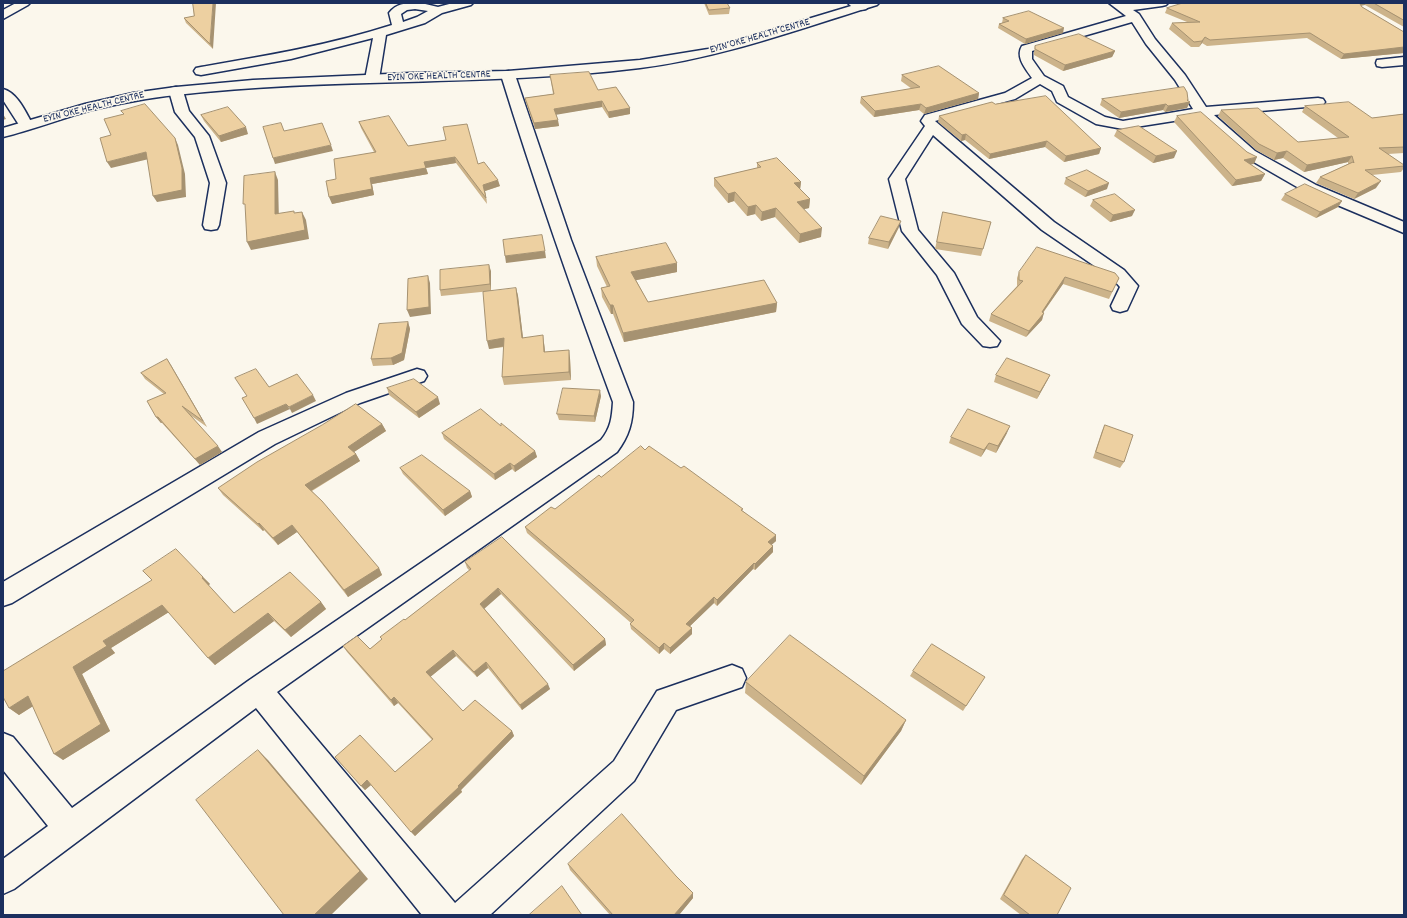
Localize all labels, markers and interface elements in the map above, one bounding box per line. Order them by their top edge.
street label: EYIN OKE HEALTH CENTRE [708,16,812,58]
street label: EYIN OKE HEALTH CENTRE [387,69,491,85]
street label: EYIN OKE HEALTH CENTRE [42,89,146,127]

